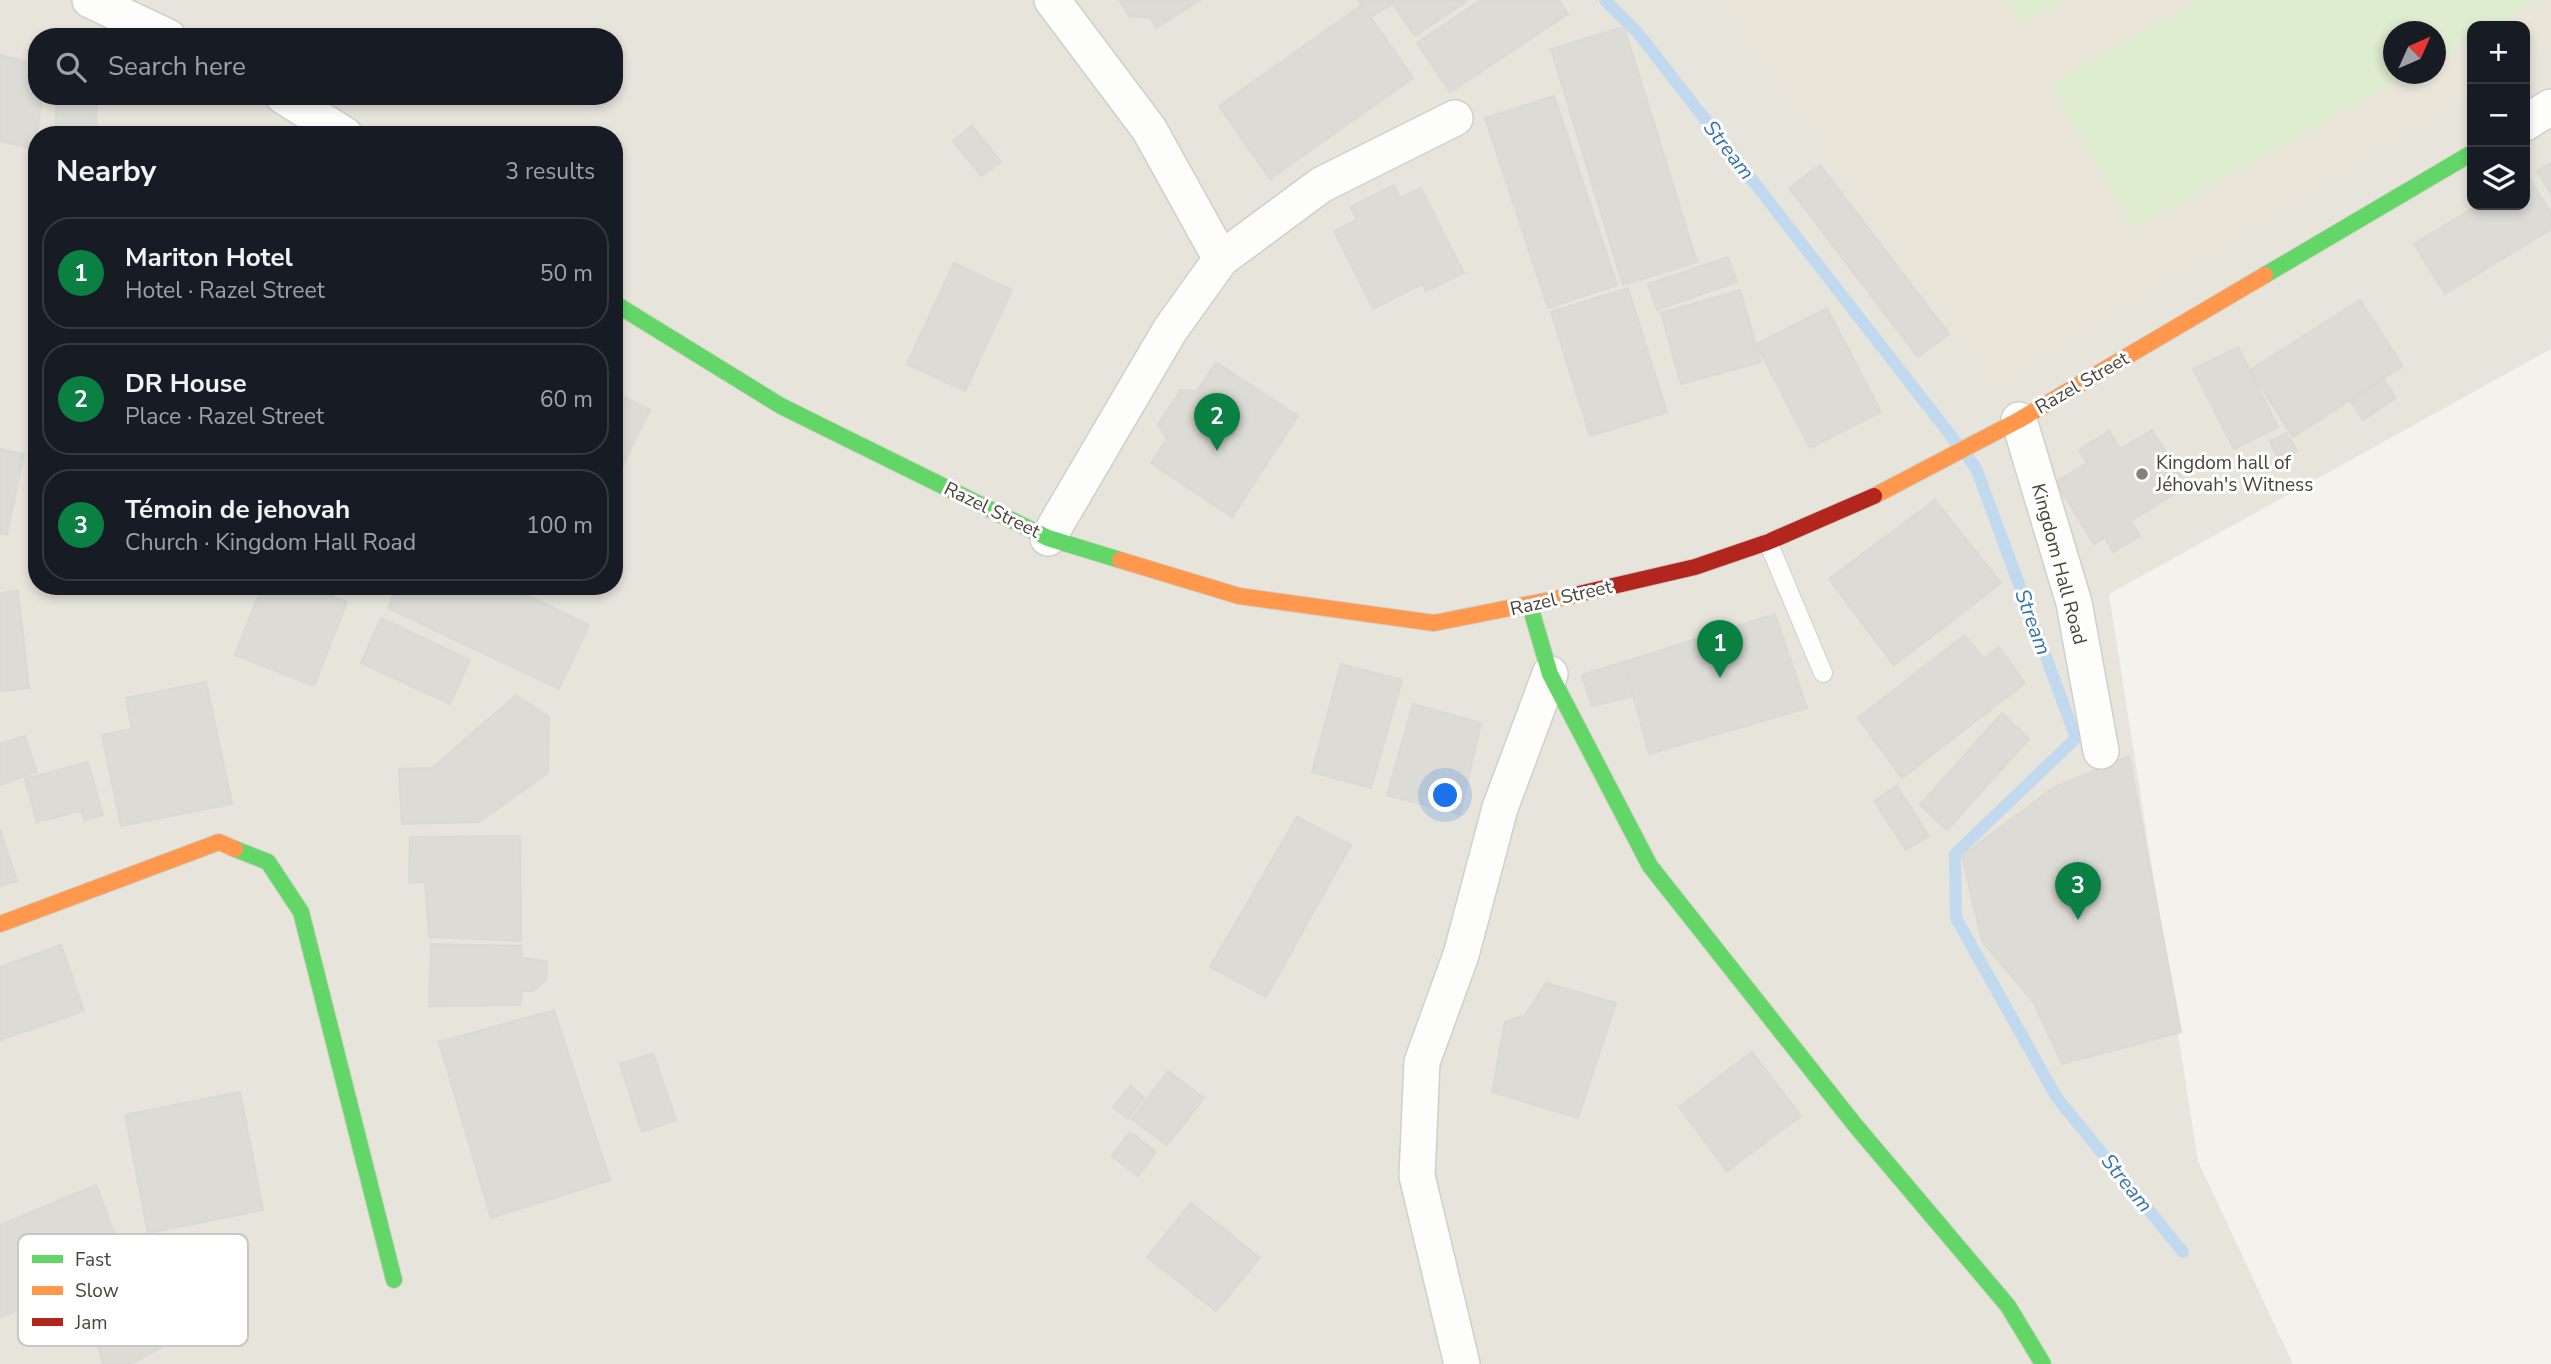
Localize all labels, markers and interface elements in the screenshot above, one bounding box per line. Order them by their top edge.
north arrow [2383,21,2446,84]
map controls [2467,21,2530,210]
button: + [2467,21,2530,84]
search box [28,28,623,105]
icon: search [52,48,90,86]
text: Search here [108,49,246,84]
button: − [2467,84,2530,147]
water label: Stream [1697,115,1761,185]
button: layers [2467,147,2530,210]
text: Nearby [56,151,156,192]
text: 3 results [505,156,595,187]
text: Mariton Hotel [125,240,293,275]
text: 1 [74,258,88,289]
text: 50 m [540,258,593,289]
text: Hotel · Razel Street [125,275,325,306]
street label: Razel Street [2031,346,2134,420]
text: DR House [125,366,247,401]
text: 2 [74,384,88,415]
text: 60 m [540,384,593,415]
pin: 2 [1194,393,1240,451]
text: Place · Razel Street [125,401,324,432]
place label: Kingdom hall of Jéhovah's Witness [2155,450,2313,498]
marker: Kingdom hall of Jéhovah's Witness [2134,466,2150,482]
street label: Razel Street [940,476,1045,545]
street label: Kingdom Hall Road [2025,481,2093,647]
text: Témoin de jehovah [125,492,350,527]
text: 3 [74,510,88,541]
text: 100 m [526,510,593,541]
text: Church · Kingdom Hall Road [125,527,416,558]
street label: Razel Street [1507,574,1615,622]
water label: Stream [2008,585,2058,659]
pin: 1 [1697,620,1743,678]
your location [1428,778,1462,812]
pin: 3 [2055,862,2101,920]
water label: Stream [2095,1148,2159,1218]
legend [18,1234,248,1346]
text: Fast [75,1247,111,1273]
text: Slow [75,1278,119,1304]
text: Jam [74,1310,108,1336]

